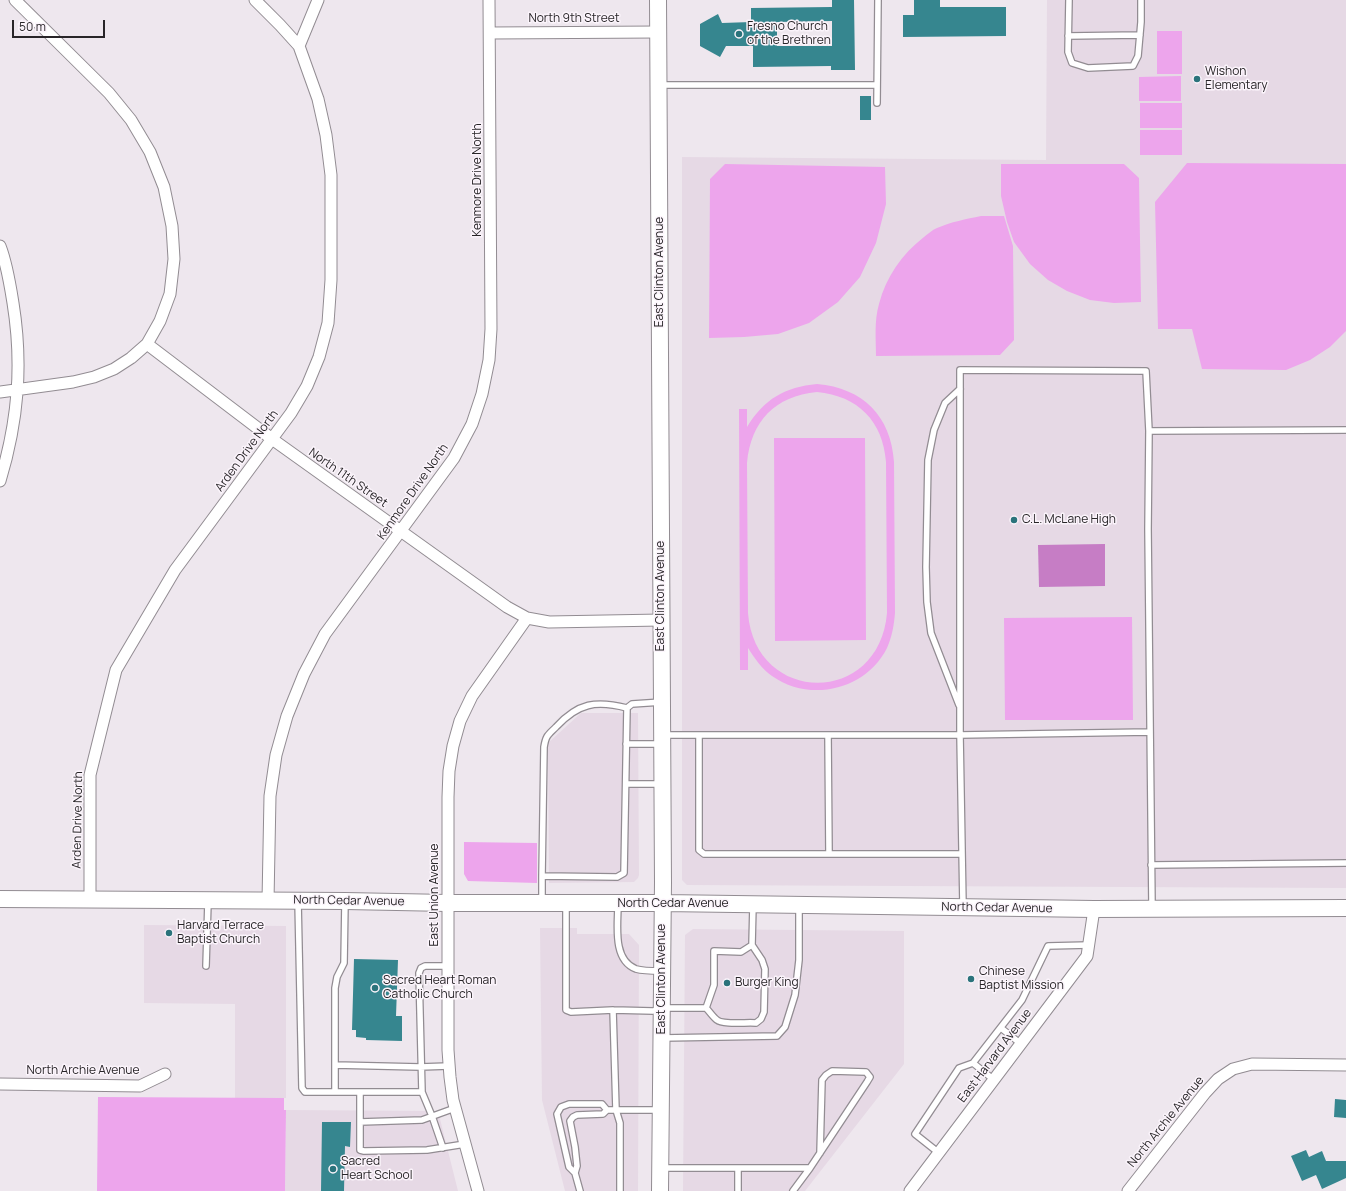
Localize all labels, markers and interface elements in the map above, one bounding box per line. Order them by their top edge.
scale bar [14,12,107,38]
street label: North 9th Street [529,12,619,26]
text: 50 m [19,18,46,35]
place label: Fresno Church of the Brethren [747,20,831,48]
marker: Fresno Church of the Brethren [734,29,744,39]
place label: Wishon Elementary [1205,65,1268,93]
marker: Wishon Elementary [1192,74,1202,84]
street label: Kenmore Drive North [471,123,485,237]
street label: East Clinton Avenue [653,217,667,327]
street label: Arden Drive North [213,407,281,495]
street label: Kenmore Drive North [375,441,451,543]
street label: North 11th Street [306,445,390,511]
place label: C.L. McLane High [1022,513,1116,527]
marker: C.L. McLane High [1009,515,1019,525]
street label: East Clinton Avenue [654,541,668,651]
street label: Arden Drive North [70,771,86,869]
street label: East Union Avenue [428,843,442,947]
street label: North Cedar Avenue [293,893,405,909]
street label: North Cedar Avenue [617,897,729,911]
street label: North Cedar Avenue [941,900,1053,916]
place label: Harvard Terrace Baptist Church [177,919,264,947]
street label: East Clinton Avenue [655,924,669,1034]
marker: Harvard Terrace Baptist Church [164,928,174,938]
place label: Chinese Baptist Mission [979,965,1064,993]
place label: Sacred Heart Roman Catholic Church [383,974,496,1002]
marker: Chinese Baptist Mission [966,974,976,984]
place label: Burger King [735,976,799,990]
marker: Burger King [722,978,732,988]
marker: Sacred Heart Roman Catholic Church [370,983,380,993]
street label: East Harvard Avenue [955,1006,1035,1106]
street label: North Archie Avenue [27,1064,139,1078]
street label: North Archie Avenue [1125,1074,1207,1170]
place label: Sacred Heart School [341,1155,412,1183]
marker: Sacred Heart School [328,1164,338,1174]

